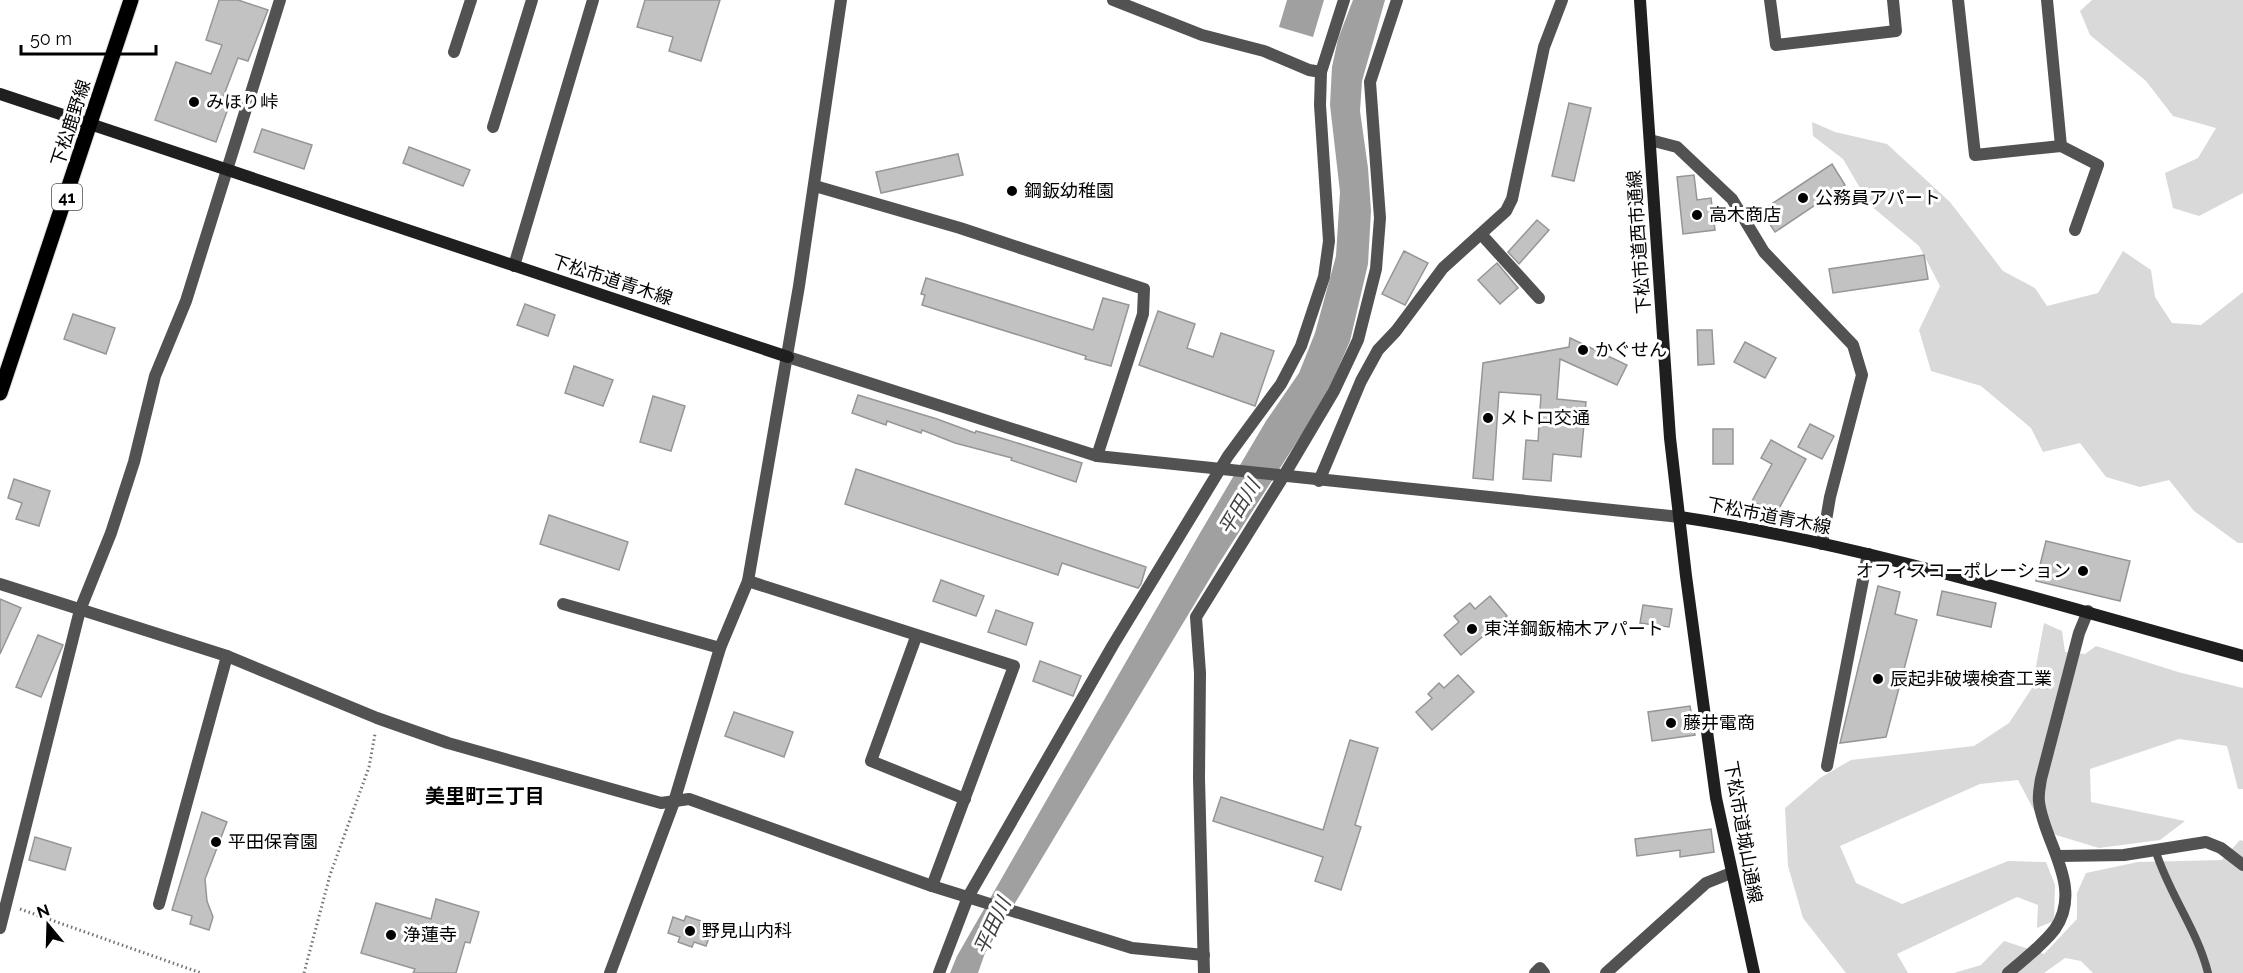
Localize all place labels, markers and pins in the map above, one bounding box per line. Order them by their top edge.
place label: みほり峠 [206,91,278,112]
marker: みほり峠 [187,95,201,109]
place label: 鋼鈑幼稚園 [1024,180,1114,201]
marker: 鋼鈑幼稚園 [1005,184,1019,198]
place label: 公務員アパート [1815,187,1941,208]
marker: 公務員アパート [1796,191,1810,205]
place label: 高木商店 [1709,204,1781,225]
marker: 高木商店 [1690,208,1704,222]
place label: かぐせん [1595,339,1667,360]
marker: かぐせん [1576,343,1590,357]
place label: メトロ交通 [1500,407,1590,428]
marker: メトロ交通 [1481,411,1495,425]
place label: オフィスコーポレーション [1856,560,2071,581]
marker: オフィスコーポレーション [2076,564,2090,578]
place label: 東洋鋼鈑楠木アパート [1484,618,1664,639]
marker: 東洋鋼鈑楠木アパート [1465,622,1479,636]
place label: 辰起非破壊検査工業 [1890,668,2052,689]
marker: 辰起非破壊検査工業 [1871,672,1885,686]
place label: 藤井電商 [1683,712,1755,733]
marker: 藤井電商 [1664,716,1678,730]
place label: 平田保育園 [228,831,318,852]
marker: 平田保育園 [209,835,223,849]
place label: 野見山内科 [702,920,792,941]
place label: 浄蓮寺 [403,924,457,945]
marker: 野見山内科 [683,924,697,938]
marker: 浄蓮寺 [384,928,398,942]

